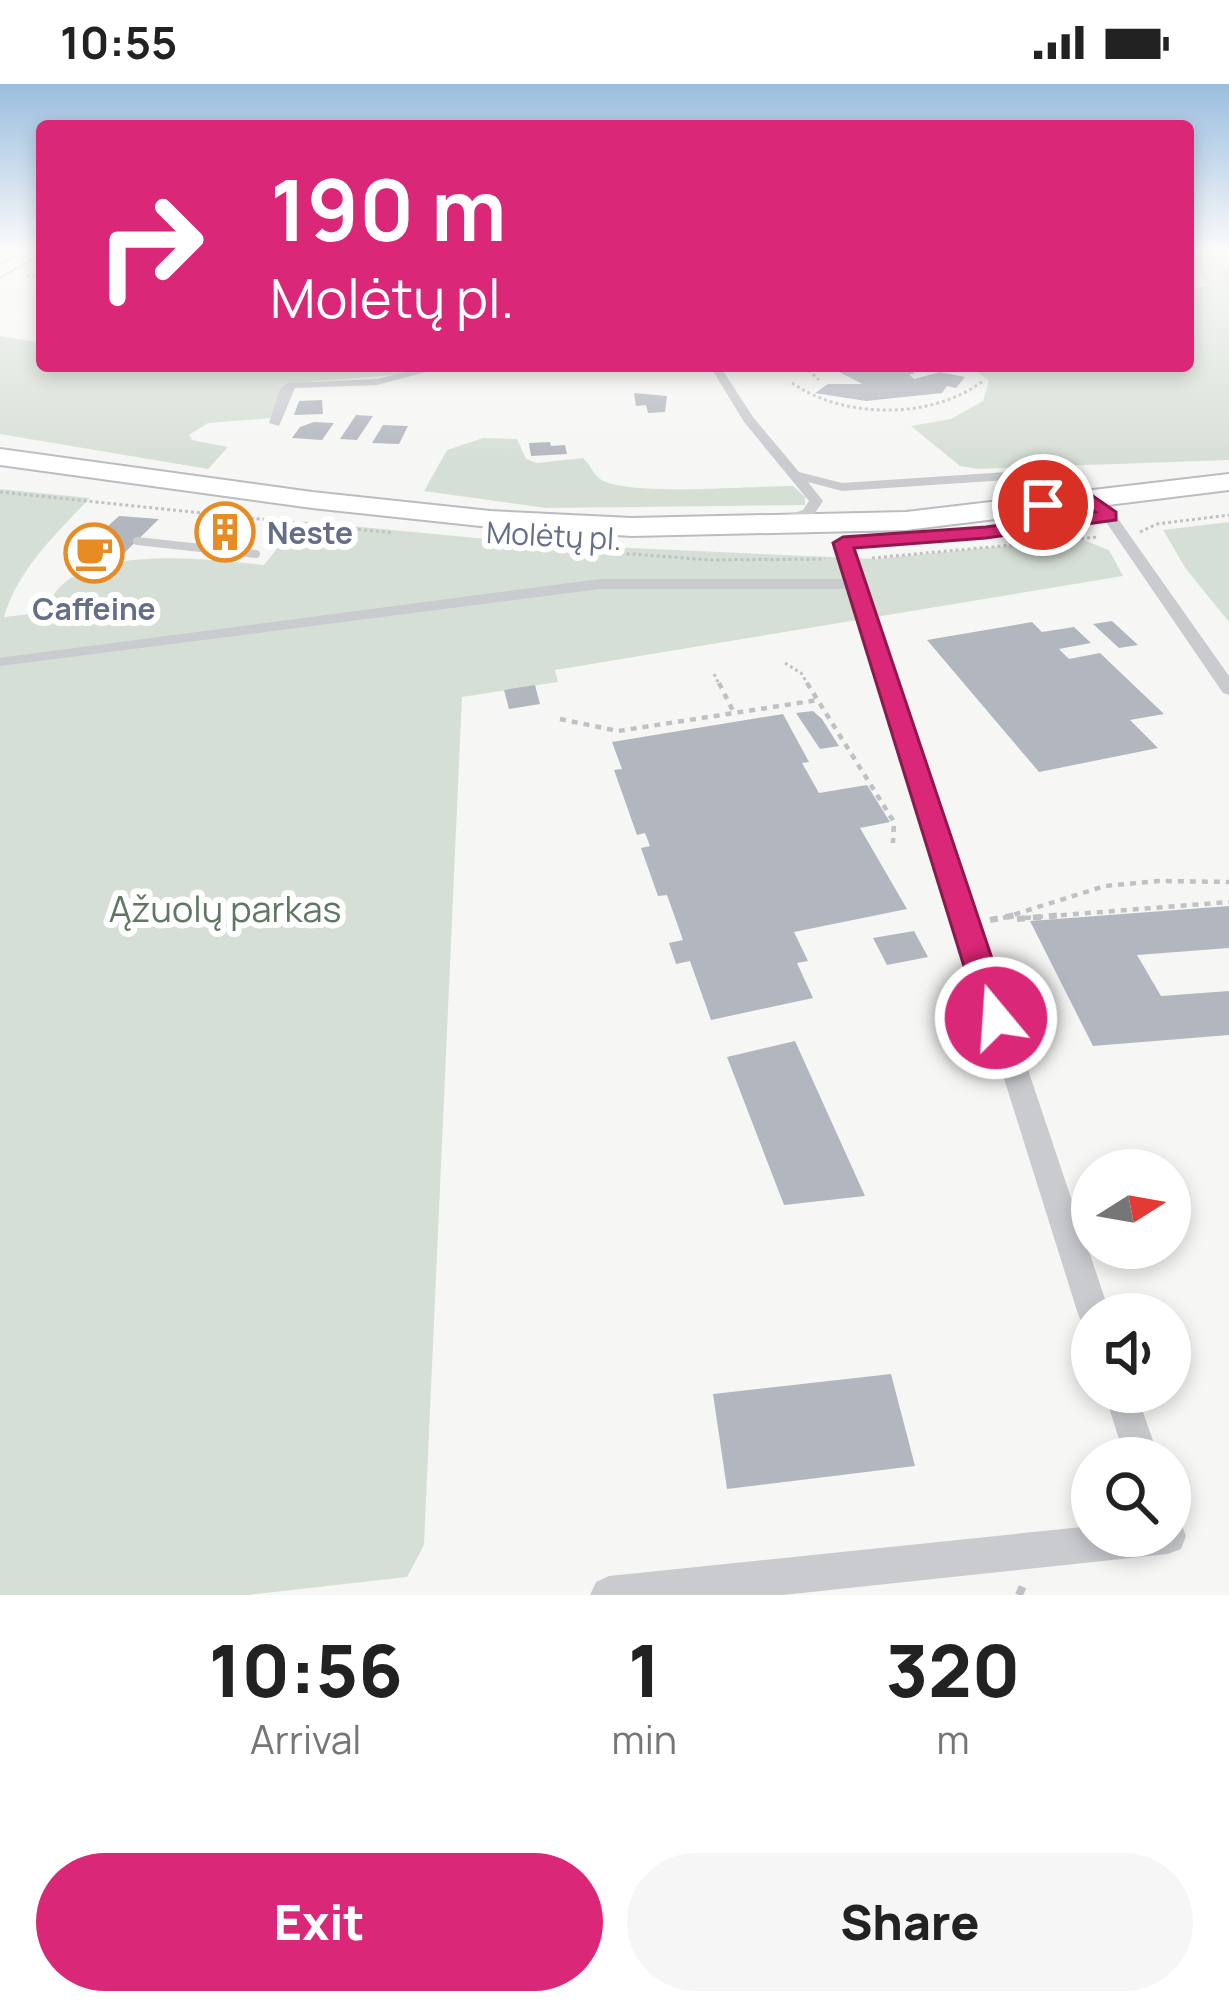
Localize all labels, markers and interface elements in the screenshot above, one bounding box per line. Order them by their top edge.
text: 10:55 [60,11,177,73]
text: 190 m [270,151,507,266]
icon: right [72,168,228,324]
text: Molėtų pl. [270,260,514,334]
pin [992,454,1094,556]
icon: arrive [1010,472,1076,538]
building icon: Neste [194,501,256,563]
street label: Molėtų pl. [485,511,623,559]
place label: Neste [267,512,353,553]
cafe icon: Caffeine [63,522,125,584]
place label: Caffeine [32,588,156,629]
park label: Ąžuolų parkas [109,884,341,933]
position arrow [933,955,1059,1081]
north arrow [1071,1149,1191,1269]
map controls [1071,1149,1191,1557]
button: sound [1071,1293,1191,1413]
button: search [1071,1437,1191,1557]
text: 10:56 [209,1620,403,1719]
text: 1 [628,1620,661,1719]
text: 320 [886,1620,1020,1719]
text: Arrival [250,1712,361,1766]
text: min [612,1712,677,1766]
text: m [936,1712,970,1766]
button: Exit [36,1853,603,1991]
button: Share [627,1853,1193,1991]

